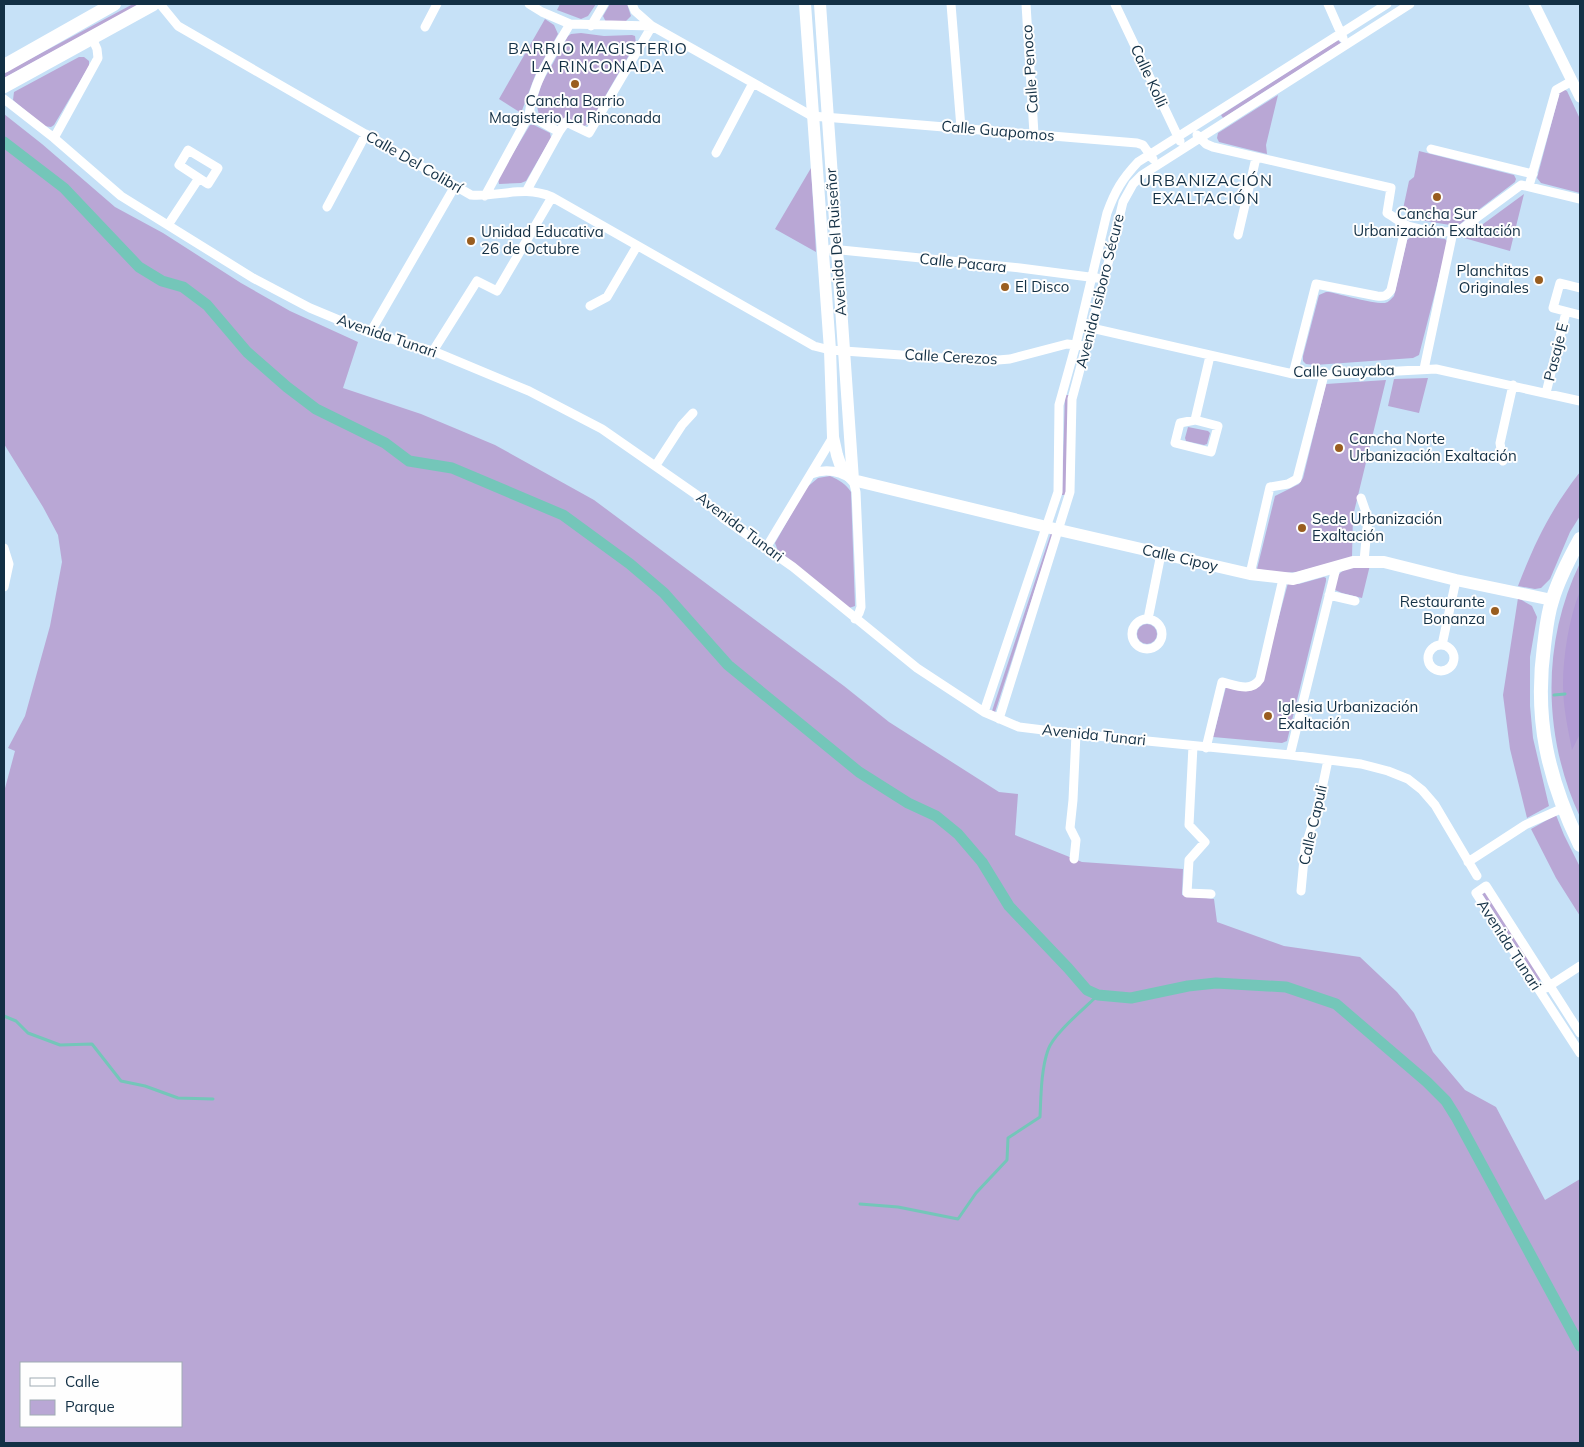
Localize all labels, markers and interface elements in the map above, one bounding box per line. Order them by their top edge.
street label: Calle Penoco [1017,24,1042,114]
district label: BARRIO MAGISTERIO LA RINCONADA [508,38,688,76]
street label: Calle Kolli [1127,41,1172,110]
marker: Cancha Barrio Magisterio La Rinconada [569,78,581,90]
place label: Cancha Barrio Magisterio La Rinconada [489,91,661,127]
street label: Calle Guapomos [941,116,1055,145]
street label: Calle Del Colibrí [362,126,467,198]
street label: Avenida Del Ruiseñor [821,167,850,317]
district label: URBANIZACIÓN EXALTACIÓN [1139,170,1273,208]
marker: Cancha Sur Urbanización Exaltación [1431,191,1443,203]
place label: Cancha Sur Urbanización Exaltación [1353,204,1521,240]
street label: Avenida Isiboro Sécure [1071,212,1128,370]
place label: Unidad Educativa 26 de Octubre [481,222,604,258]
marker: Unidad Educativa 26 de Octubre [465,235,477,247]
street label: Calle Pacara [919,248,1007,277]
place label: Planchitas Originales [1456,261,1529,297]
marker: Planchitas Originales [1533,274,1545,286]
place label: El Disco [1015,277,1069,296]
marker: El Disco [999,281,1011,293]
street label: Avenida Tunari [335,310,440,361]
street label: Pasaje E [1539,321,1572,383]
street label: Calle Cerezos [904,345,998,368]
street label: Calle Guayaba [1293,360,1395,381]
place label: Cancha Norte Urbanización Exaltación [1349,429,1517,465]
marker: Cancha Norte Urbanización Exaltación [1333,442,1345,454]
street label: Avenida Tunari [693,488,788,566]
place label: Sede Urbanización Exaltación [1312,509,1442,545]
marker: Sede Urbanización Exaltación [1296,522,1308,534]
street label: Calle Cipoy [1140,540,1220,575]
place label: Restaurante Bonanza [1400,592,1485,628]
marker: Restaurante Bonanza [1489,605,1501,617]
place label: Iglesia Urbanización Exaltación [1278,697,1418,733]
marker: Iglesia Urbanización Exaltación [1262,710,1274,722]
street label: Avenida Tunari [1041,720,1147,749]
street label: Calle Capuli [1294,783,1331,867]
street label: Avenida Tunari [1473,896,1546,994]
legend [20,1362,182,1427]
text: Calle [65,1372,99,1391]
text: Parque [65,1397,115,1416]

